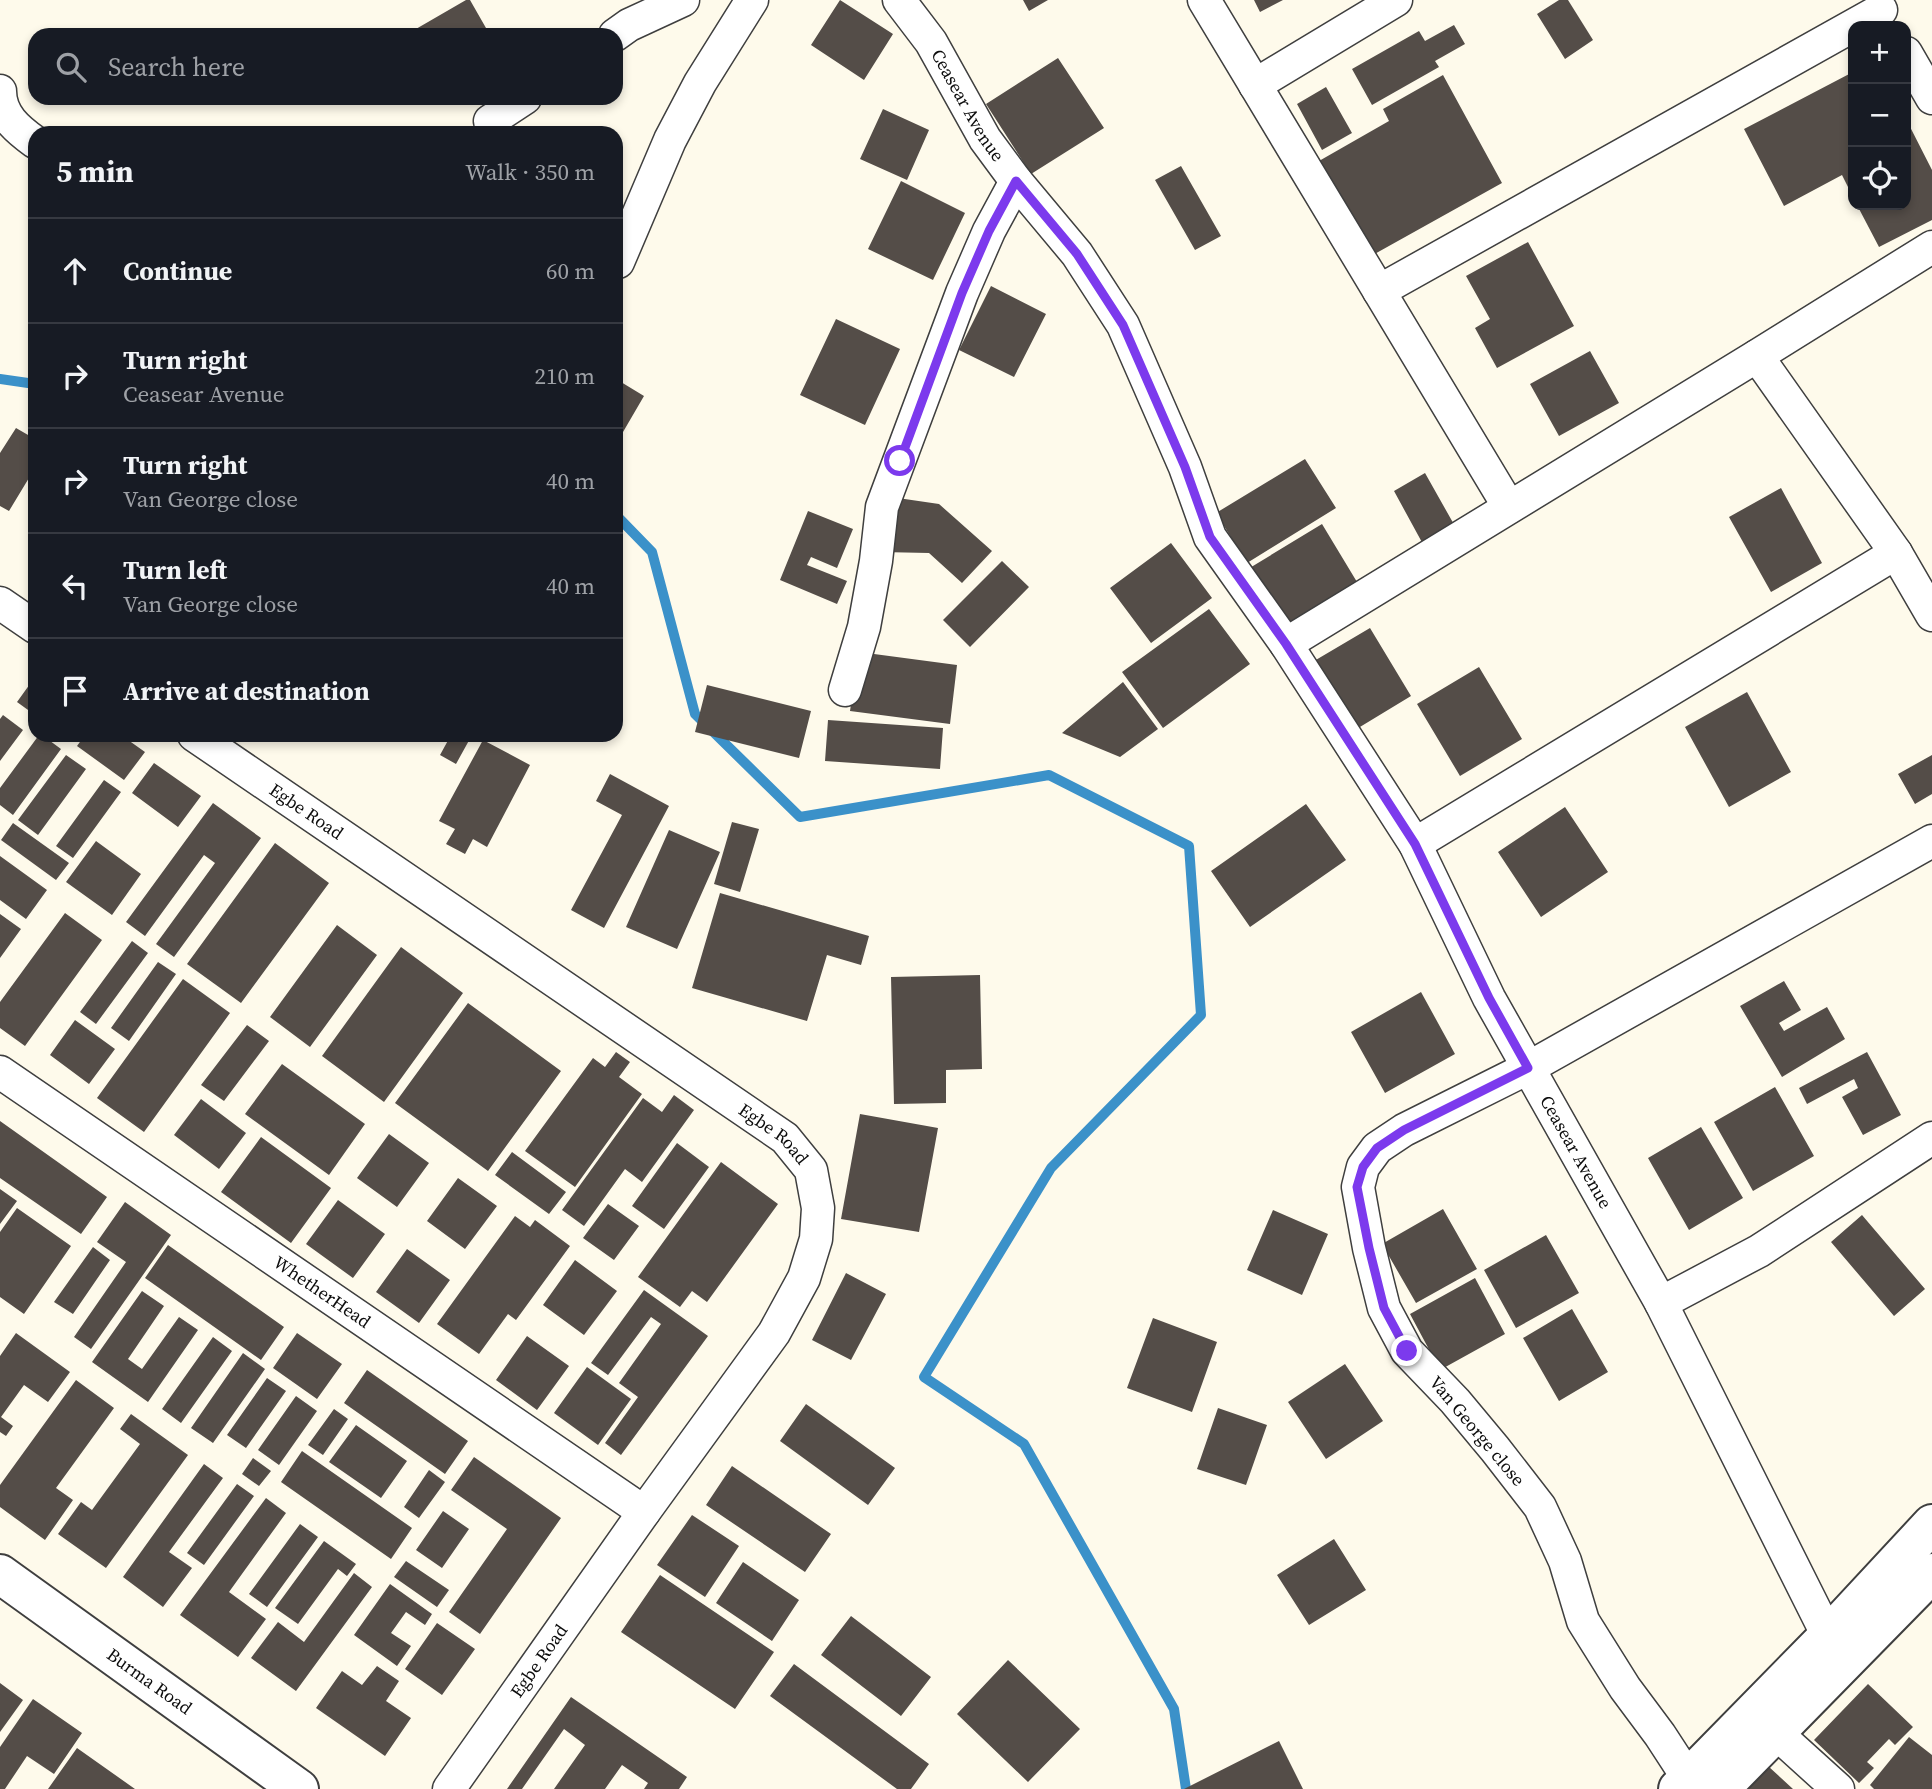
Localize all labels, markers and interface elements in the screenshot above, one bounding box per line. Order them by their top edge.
map controls [1848,21,1911,210]
button: + [1848,21,1911,84]
search box [28,28,623,105]
street label: Ceasear Avenue [925,44,1011,167]
icon: search [52,48,90,86]
text: Search here [108,49,245,85]
button: − [1848,84,1911,147]
button: locate [1848,147,1911,210]
text: 5 min [56,151,134,192]
text: Walk · 350 m [465,156,595,188]
icon: ahead [56,252,94,290]
text: Continue [123,253,232,289]
text: 60 m [546,255,595,287]
text: Turn right [123,342,247,378]
icon: right [56,357,94,395]
text: 210 m [534,360,595,392]
text: Ceasear Avenue [123,378,284,410]
route start [884,445,915,476]
text: Turn right [123,447,247,483]
icon: right [56,462,94,500]
text: 40 m [546,465,595,497]
text: Van George close [123,483,298,515]
text: Turn left [123,552,227,588]
icon: left [56,567,94,605]
text: 40 m [546,570,595,602]
text: Van George close [123,588,298,620]
icon: arrive [56,672,94,710]
text: Arrive at destination [123,673,370,709]
street label: Egbe Road [265,777,349,845]
street label: Ceasear Avenue [1534,1091,1618,1213]
street label: Egbe Road [734,1097,815,1170]
street label: WhetherHead [269,1249,376,1334]
route end [1391,1335,1422,1366]
street label: Van George close [1424,1370,1531,1491]
street label: Egbe Road [504,1619,573,1702]
street label: Burma Road [102,1642,197,1720]

